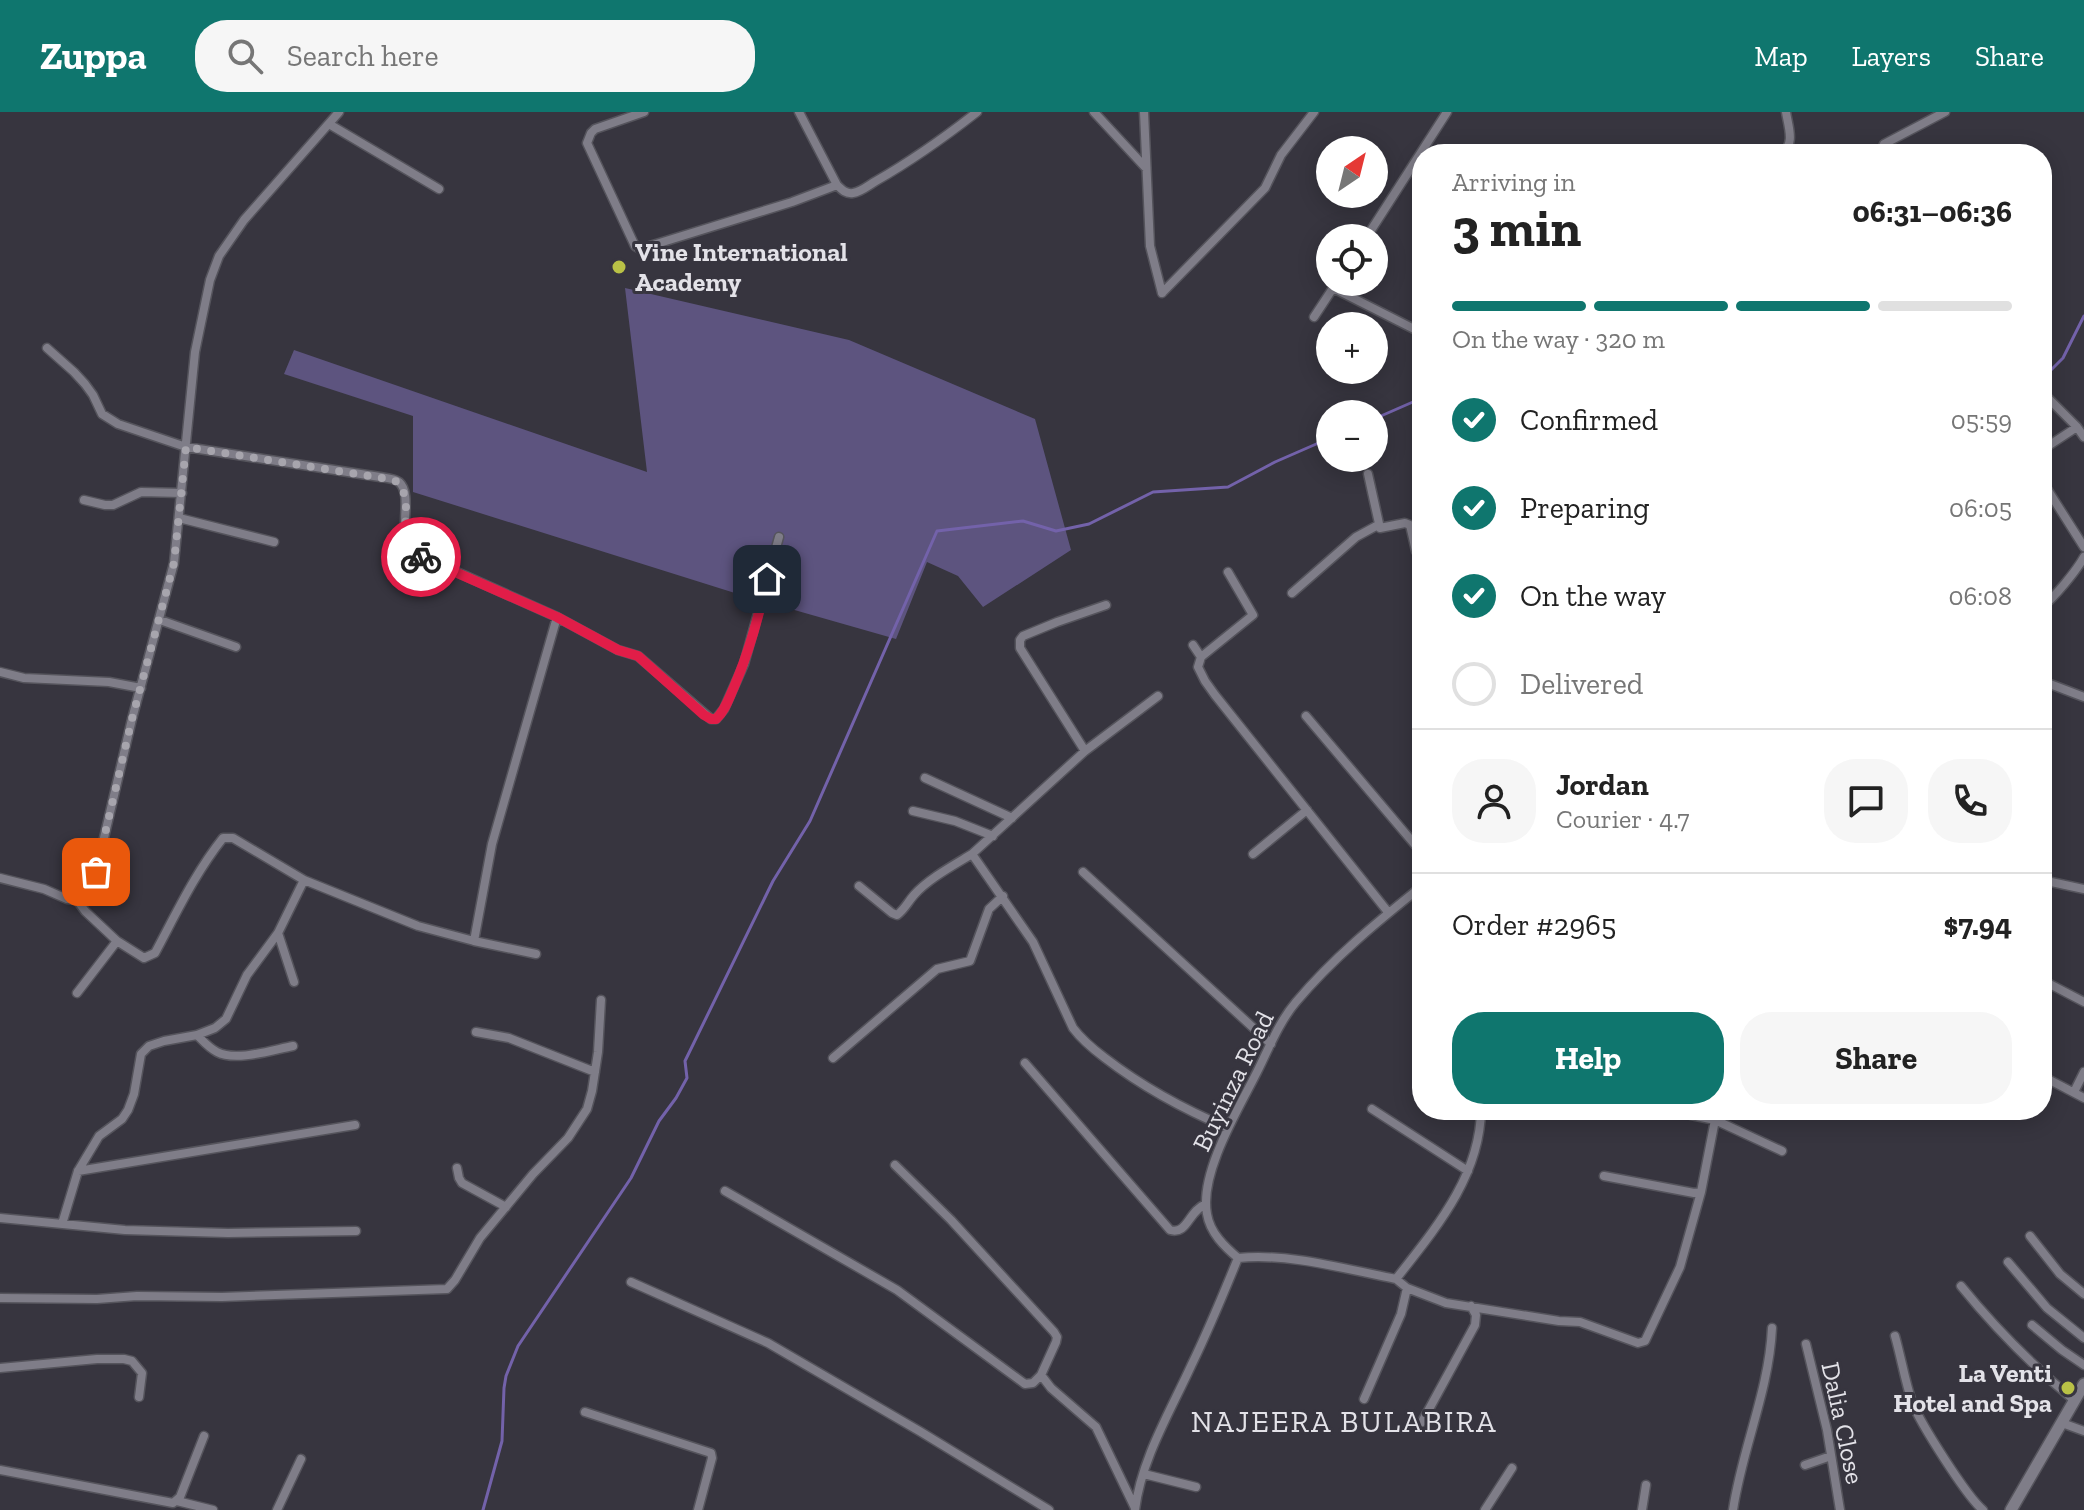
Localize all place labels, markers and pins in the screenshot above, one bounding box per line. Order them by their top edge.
place label: Vine International Academy [635,236,848,298]
marker: Vine International Academy [610,258,628,276]
pin [733,545,801,613]
pin [62,838,130,906]
place label: La Venti Hotel and Spa [1893,1357,2052,1419]
marker: La Venti Hotel and Spa [2059,1379,2077,1397]

